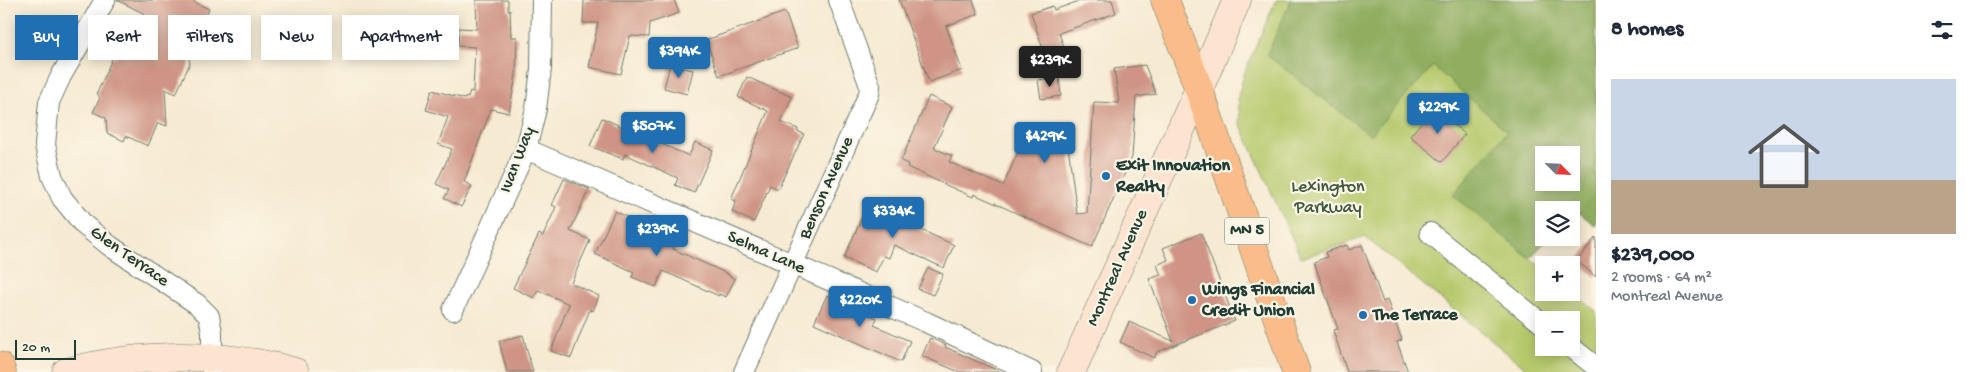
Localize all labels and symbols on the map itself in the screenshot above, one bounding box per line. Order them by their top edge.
pin: $394K [644,36,714,79]
pin: $239K [1015,46,1085,88]
pin: $229K [1403,92,1473,135]
pin: $507K [618,112,688,154]
pin: $429K [1010,121,1080,164]
street label: Ivan Way [496,124,540,196]
street label: Benson Avenue [795,133,859,243]
north arrow [1535,146,1580,191]
place label: Exit Innovation Realty [1115,156,1230,198]
marker: Exit Innovation Realty [1100,170,1112,182]
park label: Lexington Parkway [1291,177,1365,219]
pin: $334K [858,196,928,239]
street label: Montreal Avenue [1083,206,1153,330]
pin: $239K [622,214,692,257]
road number: MN 5 [1224,218,1270,245]
street label: Glen Terrace [85,222,173,292]
street label: Selma Lane [724,227,809,280]
place label: Wings Financial Credit Union [1201,280,1315,322]
pin: $220K [825,286,895,328]
marker: Wings Financial Credit Union [1186,294,1198,306]
place label: The Terrace [1371,305,1458,326]
marker: The Terrace [1357,309,1369,321]
scale bar [15,337,76,360]

